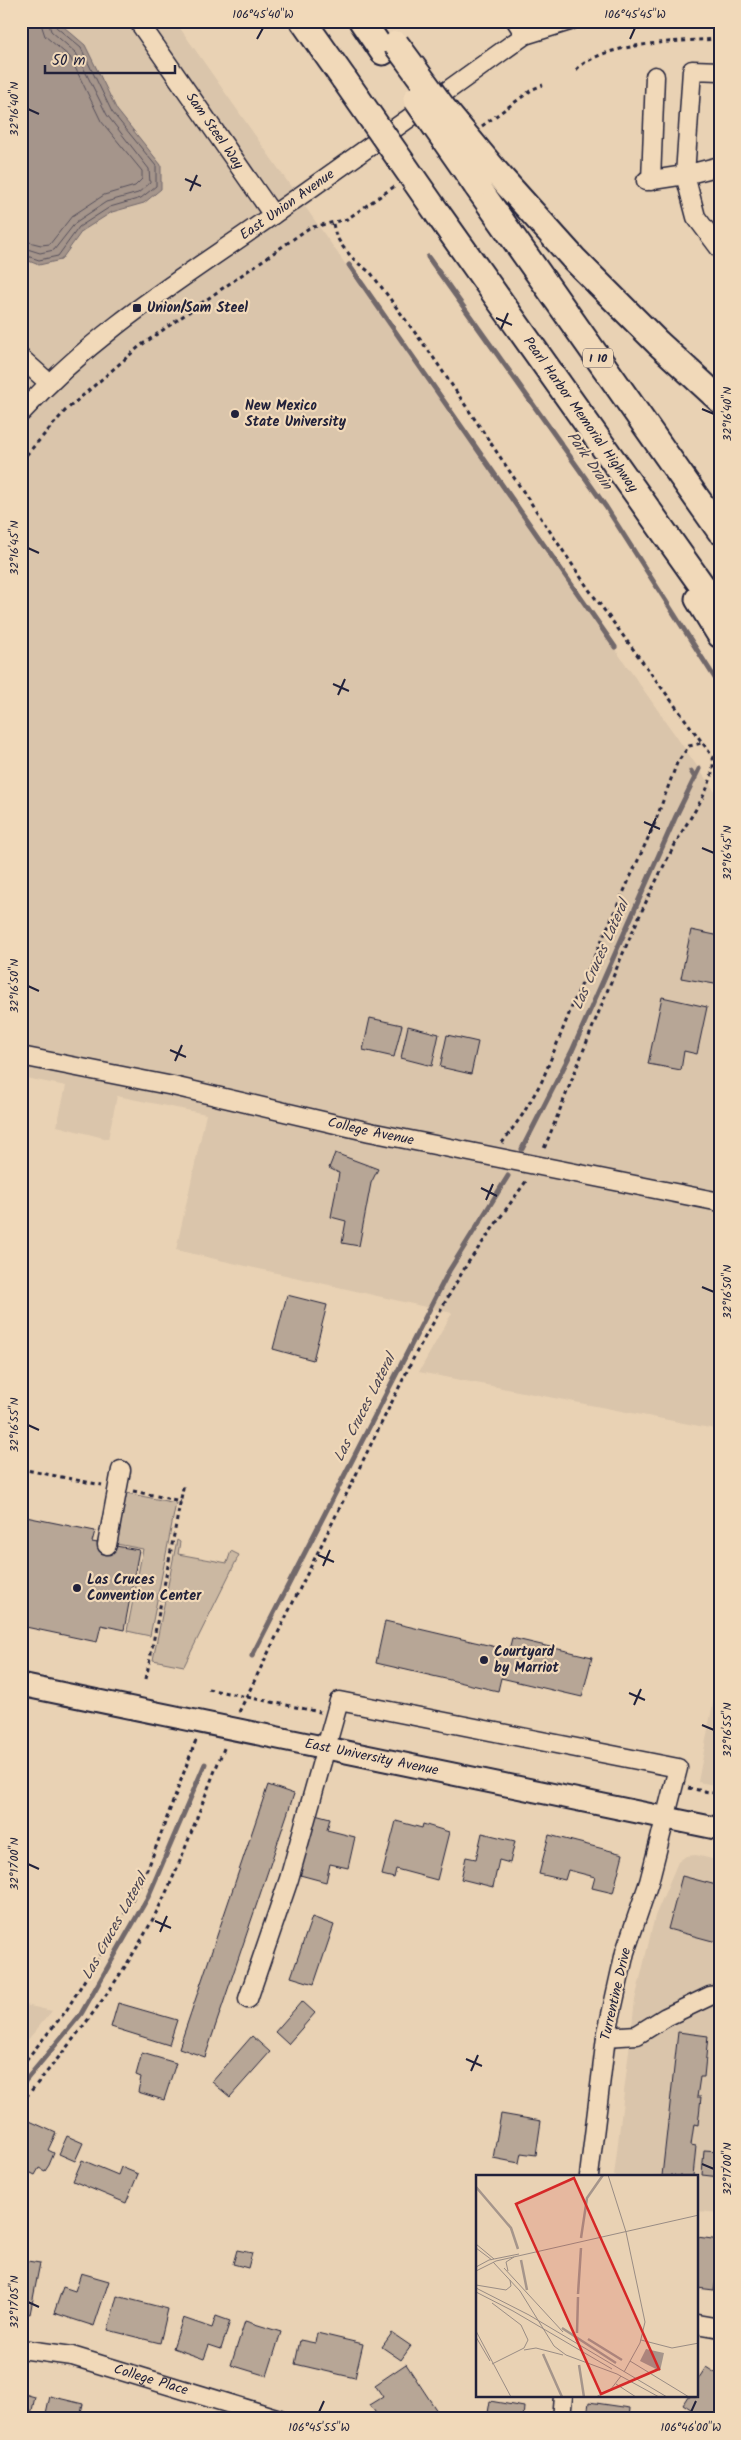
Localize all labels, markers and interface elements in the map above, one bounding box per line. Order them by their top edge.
text: 106°45'40"W [232,5,294,24]
text: 106°45'45"W [604,5,666,24]
scale bar [45,42,175,74]
text: 50 m [52,49,86,73]
text: 32°16'40"N [5,82,24,136]
street label: Sam Steel Way [180,88,249,174]
street label: East Union Avenue [235,163,340,246]
place label: Union/Sam Steel [147,297,248,319]
marker: Union/Sam Steel [131,302,143,314]
street label: Pearl Harbor Memorial Highway [517,332,644,497]
road number: I 10 [583,348,613,368]
text: 32°16'40"N [718,387,737,441]
place label: New Mexico State University [245,395,347,433]
marker: New Mexico State University [229,408,241,420]
water label: Park Drain [560,427,618,496]
text: 32°16'45"N [5,520,24,576]
text: 32°16'45"N [718,825,737,881]
water label: Las Cruces Lateral [566,893,637,1014]
text: 32°16'50"N [5,959,24,1013]
street label: College Avenue [326,1111,417,1152]
text: 32°16'50"N [718,1265,737,1319]
water label: Las Cruces Lateral [328,1347,404,1466]
text: 32°16'55"N [5,1397,24,1453]
place label: Las Cruces Convention Center [87,1569,202,1607]
marker: Las Cruces Convention Center [71,1582,83,1594]
place label: Courtyard by Marriot [494,1641,559,1679]
marker: Courtyard by Marriot [478,1654,490,1666]
text: 32°16'55"N [718,1702,737,1758]
street label: East University Avenue [303,1733,441,1782]
text: 32°17'00"N [5,1837,24,1891]
water label: Las Cruces Lateral [76,1867,156,1984]
street label: Turrentine Drive [595,1945,638,2043]
text: 32°17'00"N [718,2142,737,2196]
inset map [476,2175,698,2398]
text: 32°17'05"N [5,2275,24,2329]
street label: College Place [111,2358,192,2402]
text: 106°45'55"W [288,2418,350,2437]
text: 106°46'00"W [661,2418,721,2437]

